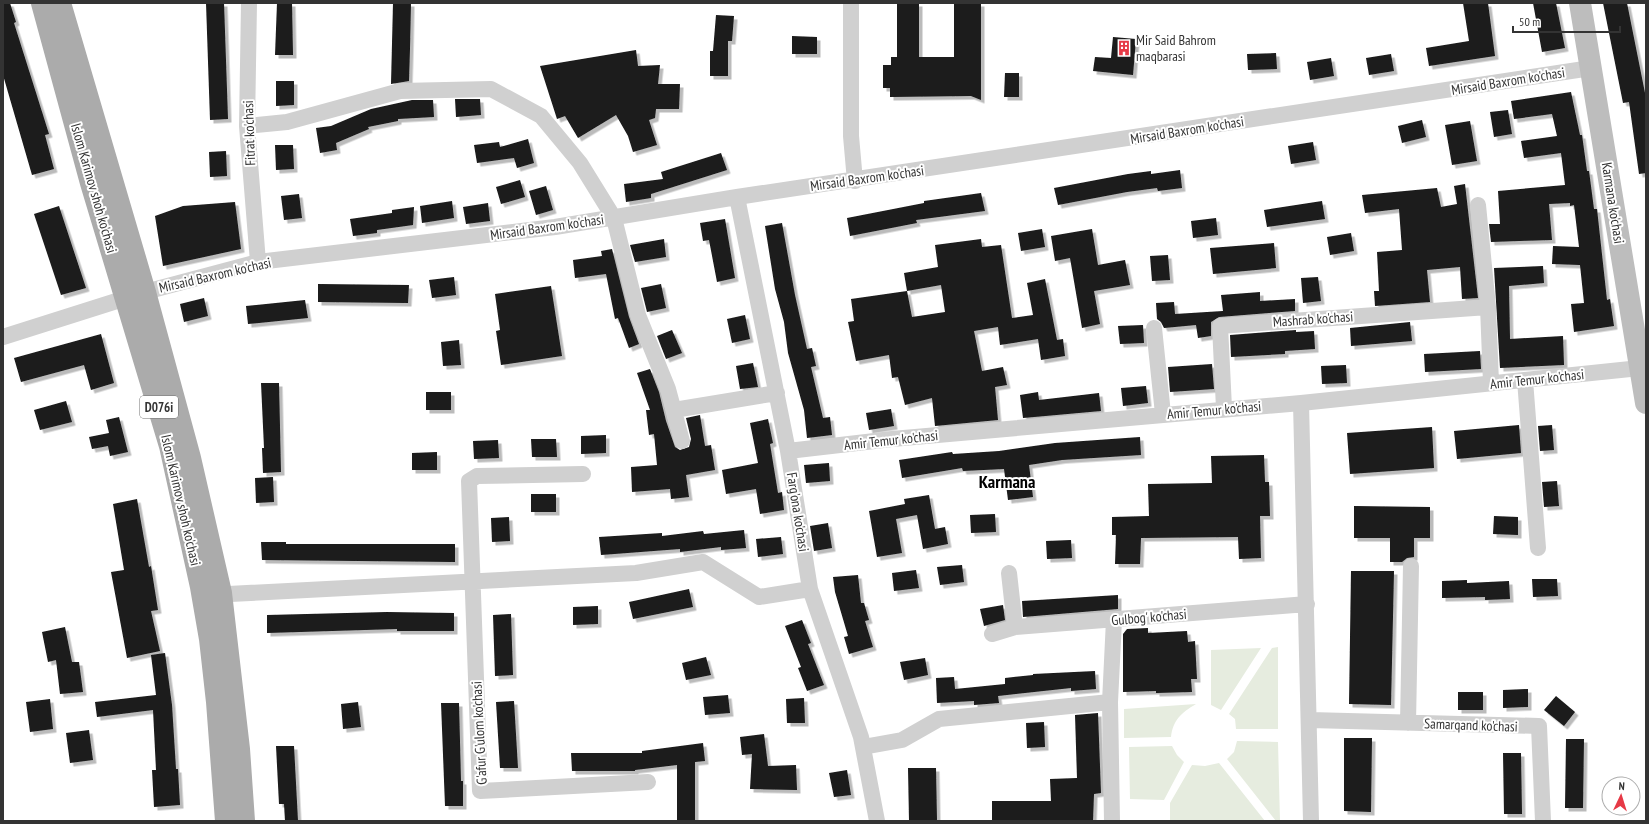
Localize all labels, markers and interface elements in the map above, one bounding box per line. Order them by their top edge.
scale bar [1513,8,1620,34]
text: 50 m [1519,14,1540,29]
place label: Mir Said Bahrom maqbarasi [1136,31,1216,65]
building icon: Mir Said Bahrom maqbarasi [1115,39,1133,57]
street label: Mirsaid Baxrom ko'chasi [1450,63,1566,99]
street label: Fitrat ko'chasi [239,100,259,166]
street label: Mirsaid Baxrom ko'chasi [1129,112,1245,148]
street label: Islom Karimov shoh ko'chasi [67,121,121,255]
street label: Mirsaid Baxrom ko'chasi [809,161,925,195]
street label: Karmana ko'chasi [1598,161,1628,245]
street label: Mirsaid Baxrom ko'chasi [489,210,605,244]
street label: Mirsaid Baxrom ko'chasi [157,253,273,297]
street label: Mashrab ko'chasi [1272,307,1354,331]
street label: Amir Temur ko'chasi [1489,365,1585,393]
road number: D076i [140,396,178,418]
street label: Amir Temur ko'chasi [1166,397,1262,423]
street label: Amir Temur ko'chasi [843,426,939,454]
street label: Islom Karimov shoh ko'chasi [157,433,205,567]
district label: Karmana [979,470,1035,493]
street label: Farg'ona ko'chasi [783,471,813,553]
street label: Gulbog' ko'chasi [1111,605,1187,629]
street label: G'afur G'ulom ko'chasi [467,681,491,785]
street label: Samarqand ko'chasi [1424,714,1518,736]
north arrow [1601,776,1641,816]
text: N [1618,779,1625,793]

